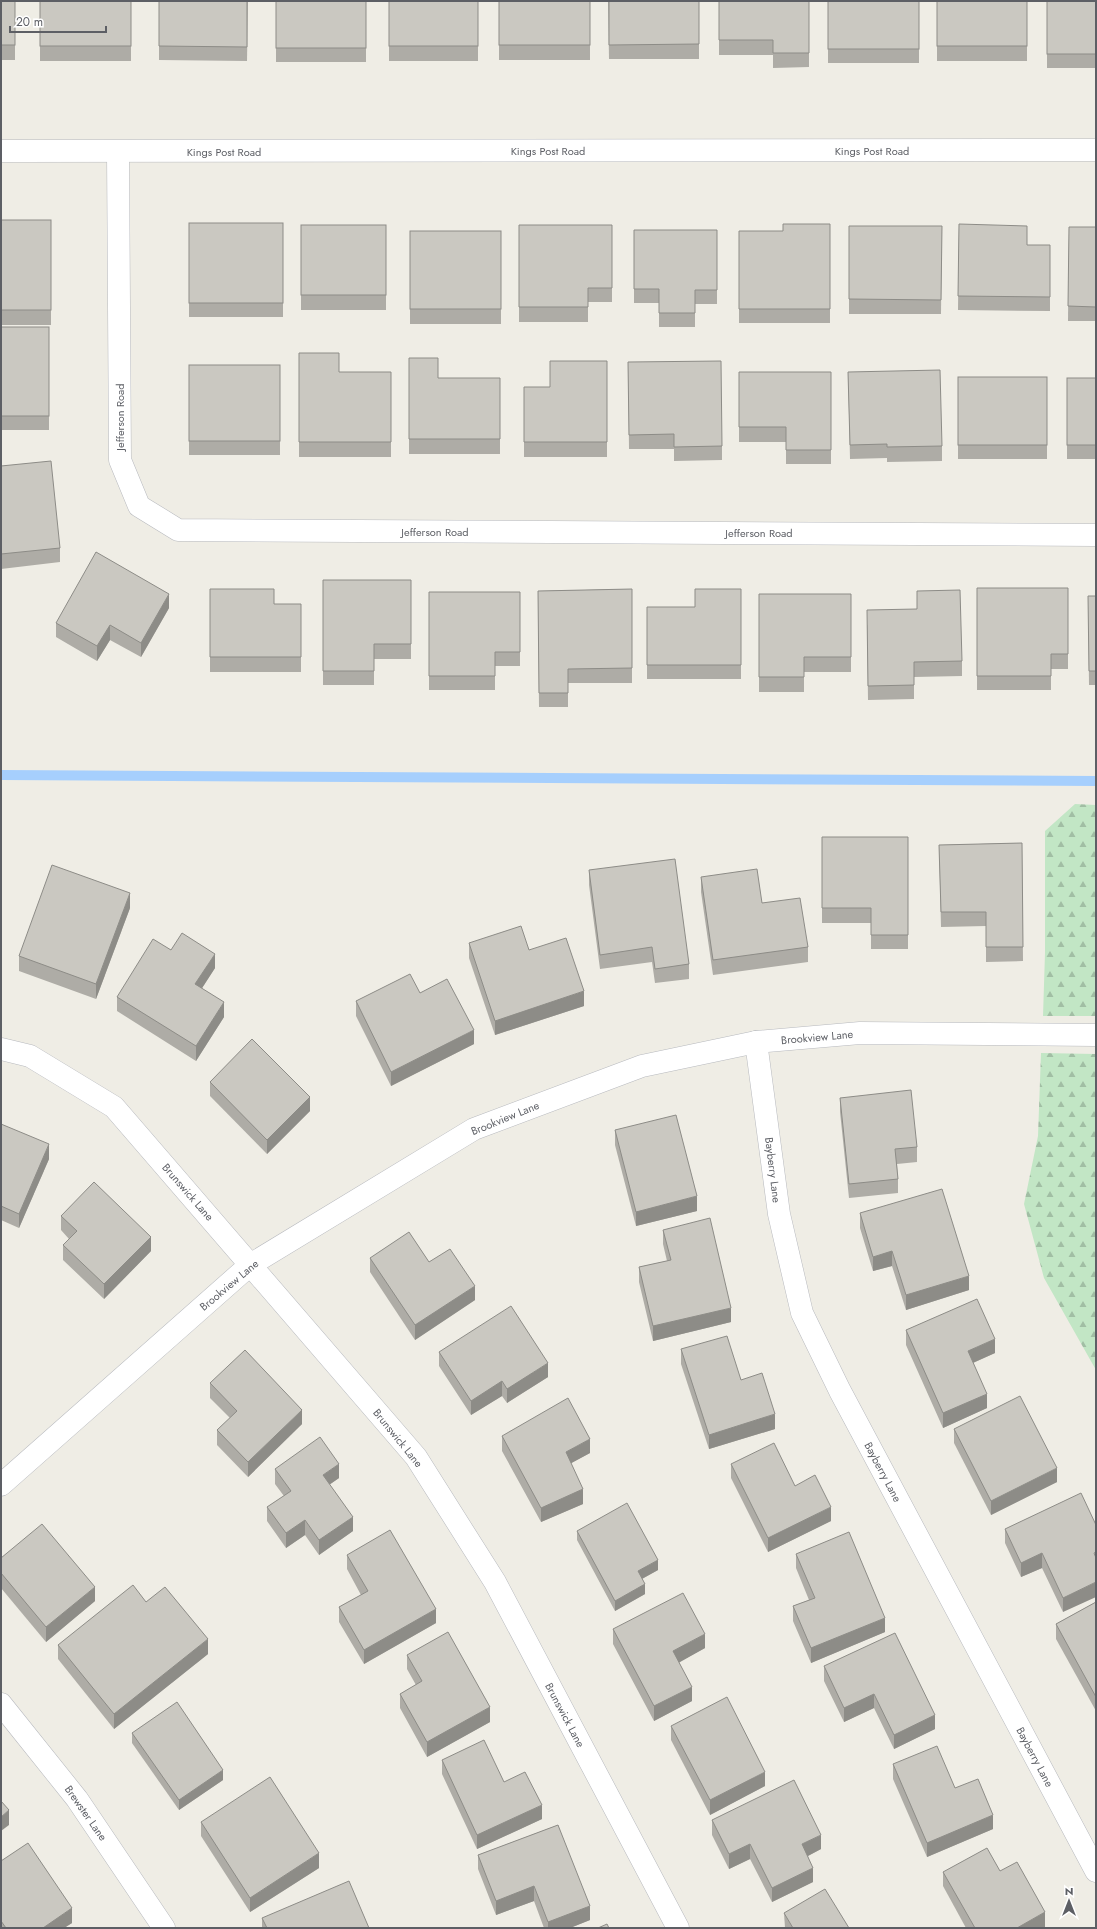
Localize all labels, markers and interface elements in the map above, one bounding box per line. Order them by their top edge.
scale bar [10,8,106,34]
text: 20 m [16,13,43,31]
street label: Kings Post Road [511,143,585,159]
street label: Kings Post Road [835,143,909,159]
street label: Kings Post Road [187,144,261,160]
street label: Jefferson Road [112,383,128,453]
street label: Jefferson Road [399,524,469,540]
street label: Jefferson Road [723,525,793,541]
street label: Brookview Lane [780,1026,854,1048]
street label: Brookview Lane [468,1097,542,1139]
street label: Bayberry Lane [761,1136,785,1204]
street label: Brunswick Lane [159,1160,218,1224]
street label: Brookview Lane [196,1255,262,1314]
street label: Brunswick Lane [369,1405,427,1471]
street label: Bayberry Lane [860,1439,906,1505]
street label: Brunswick Lane [541,1680,589,1751]
street label: Bayberry Lane [1012,1724,1058,1790]
street label: Brewster Lane [61,1782,111,1844]
north arrow [1049,1881,1089,1921]
text: N [1065,1883,1073,1899]

